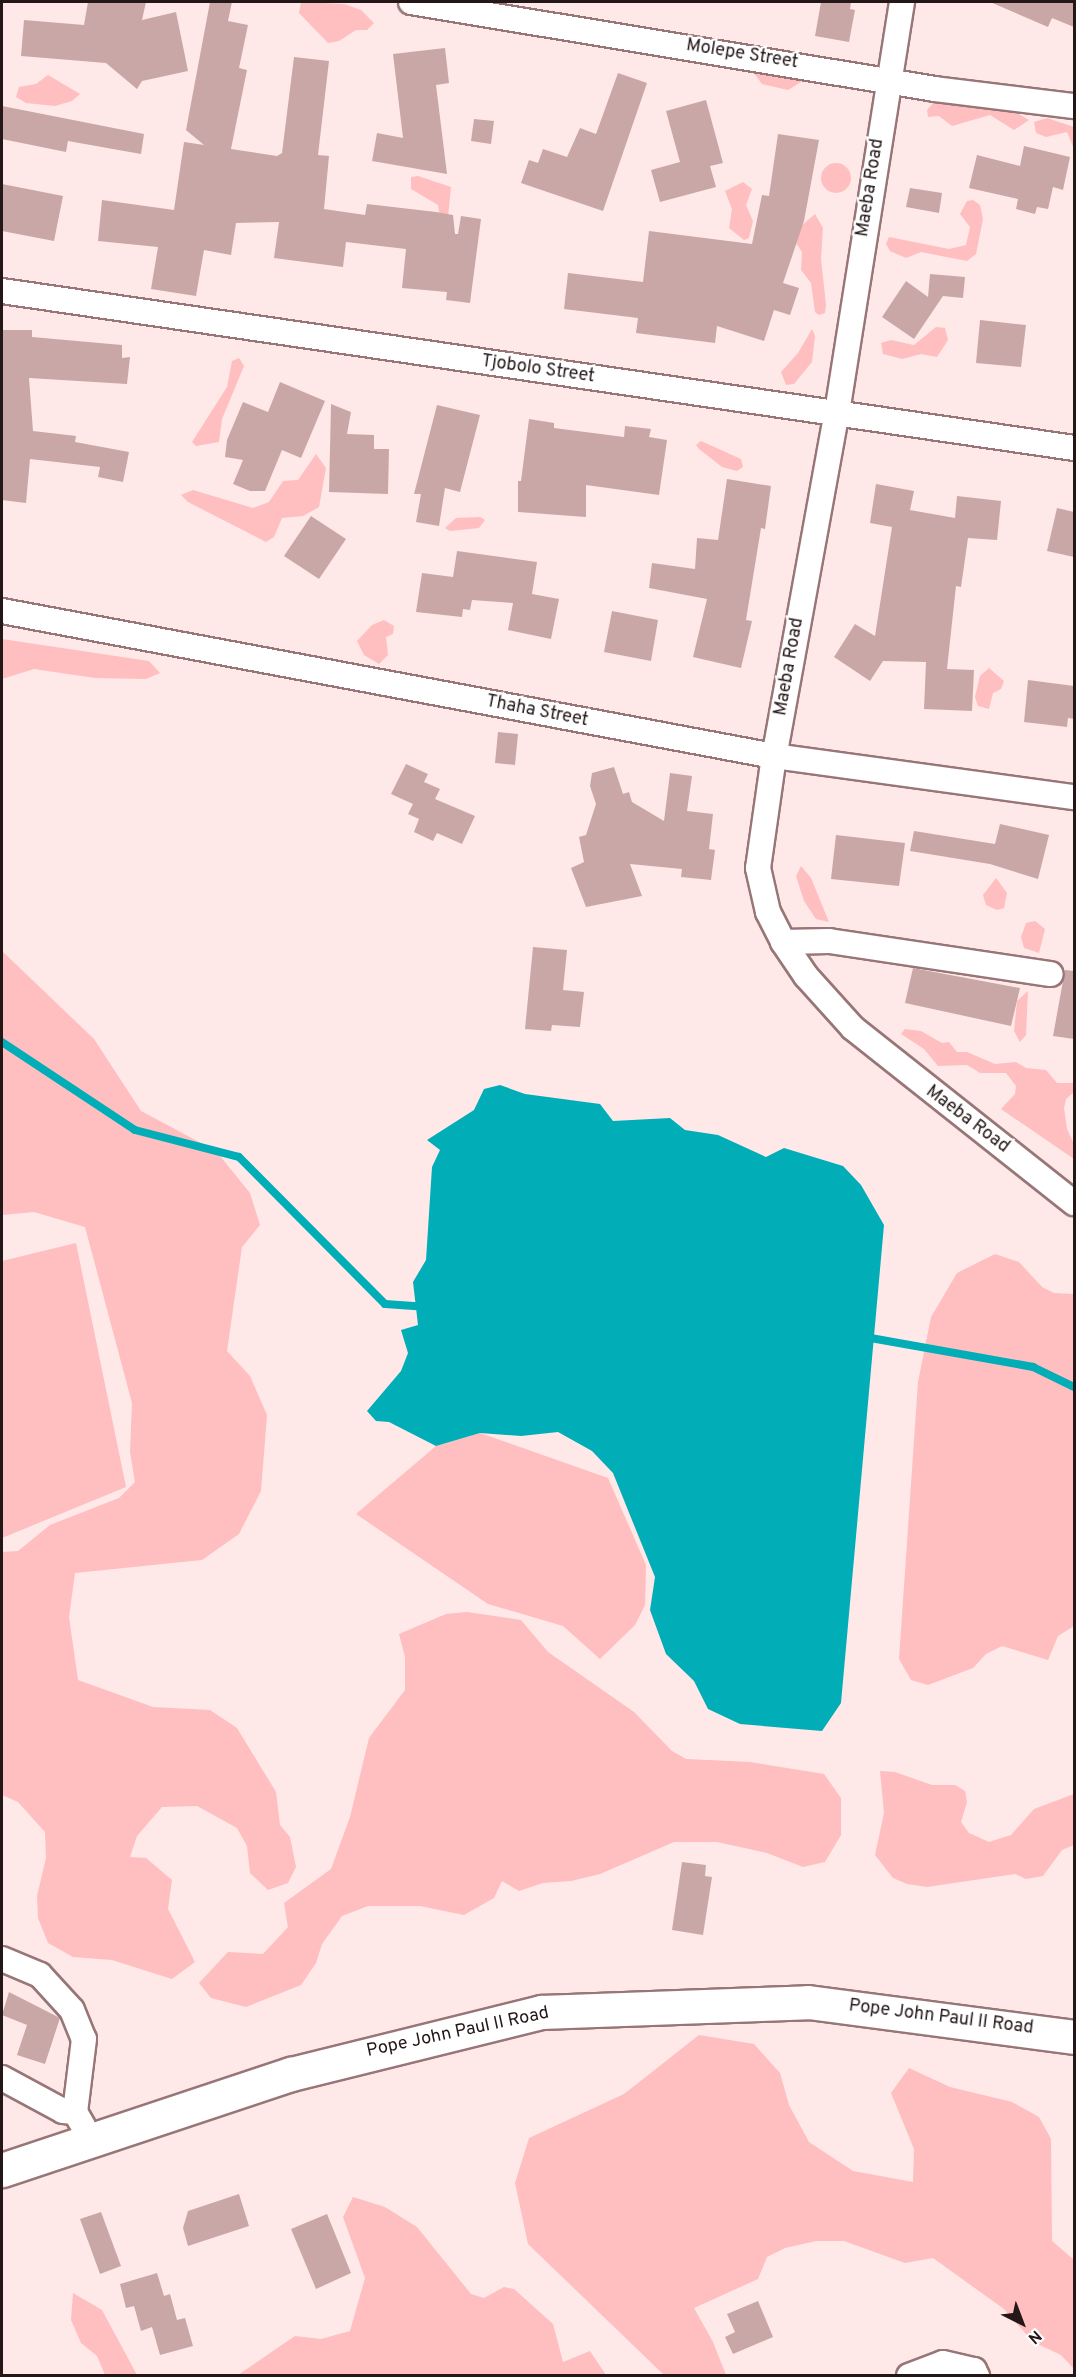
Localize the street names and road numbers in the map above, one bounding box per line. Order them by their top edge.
street label: Molepe Street [684,35,800,75]
street label: Maeba Road [853,137,889,239]
street label: Tjobolo Street [480,351,596,389]
street label: Maeba Road [771,616,809,718]
street label: Thaha Street [484,692,590,732]
street label: Maeba Road [921,1082,1013,1158]
street label: Pope John Paul II Road [847,1996,1035,2040]
street label: Pope John Paul II Road [365,2003,551,2063]

